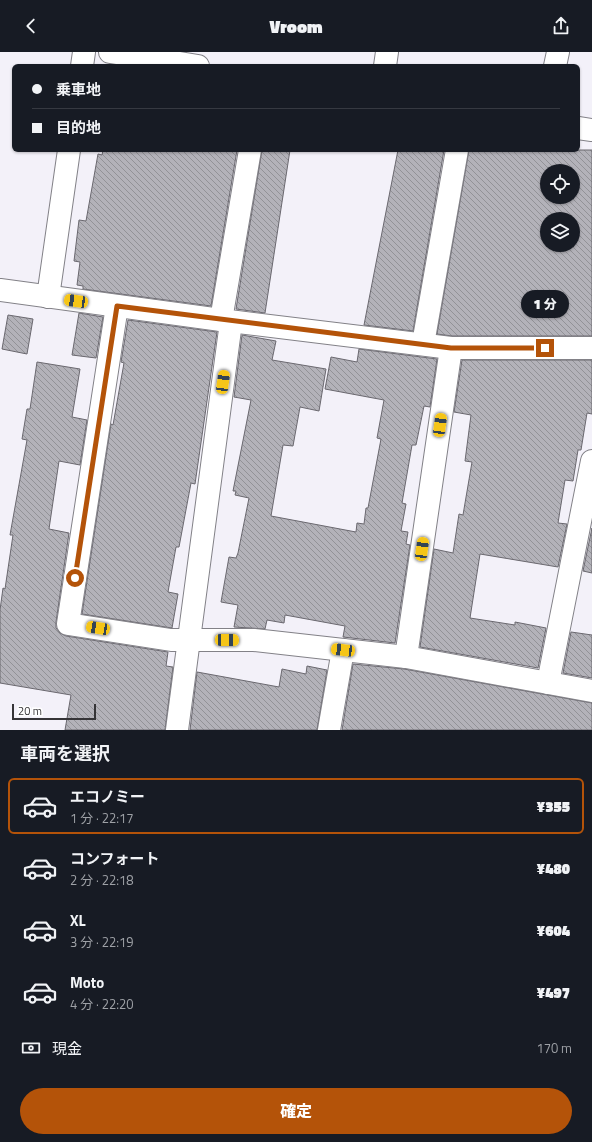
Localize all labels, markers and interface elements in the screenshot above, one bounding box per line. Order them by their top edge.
text: Vroom [269,13,323,40]
icon: back [20,15,42,37]
icon: share [550,15,572,37]
text: 乗車地 [56,78,101,101]
text: 目的地 [56,116,101,139]
map controls [540,164,580,252]
button: locate [540,164,580,204]
button: layers [540,212,580,252]
callout: 1 分 [521,290,569,318]
car [63,293,89,309]
text: 1 分 [534,294,556,314]
route end [536,339,554,357]
car [215,369,231,395]
car [432,412,448,438]
car [414,536,430,562]
route start [66,569,84,587]
car [85,620,111,636]
car [215,634,239,646]
car [330,643,356,657]
scale bar [12,702,96,721]
text: 20 m [18,703,42,719]
text: 車両を選択 [20,740,110,767]
text: エコノミー [70,785,145,808]
icon: car [22,788,58,824]
text: ¥355 [537,795,570,818]
text: 1 分 · 22:17 [70,808,134,828]
text: コンフォート [70,847,160,870]
icon: car [22,850,58,886]
text: ¥480 [537,857,570,880]
text: 2 分 · 22:18 [70,870,134,890]
text: XL [70,909,86,932]
icon: car [22,912,58,948]
text: ¥604 [537,919,570,942]
text: 3 分 · 22:19 [70,932,134,952]
text: Moto [70,971,104,994]
icon: car [22,974,58,1010]
text: ¥497 [537,981,570,1004]
text: 4 分 · 22:20 [70,994,134,1014]
icon: cash [20,1037,42,1059]
text: 現金 [52,1037,82,1060]
text: 170 m [536,1038,572,1058]
button: 確定 [20,1088,572,1134]

